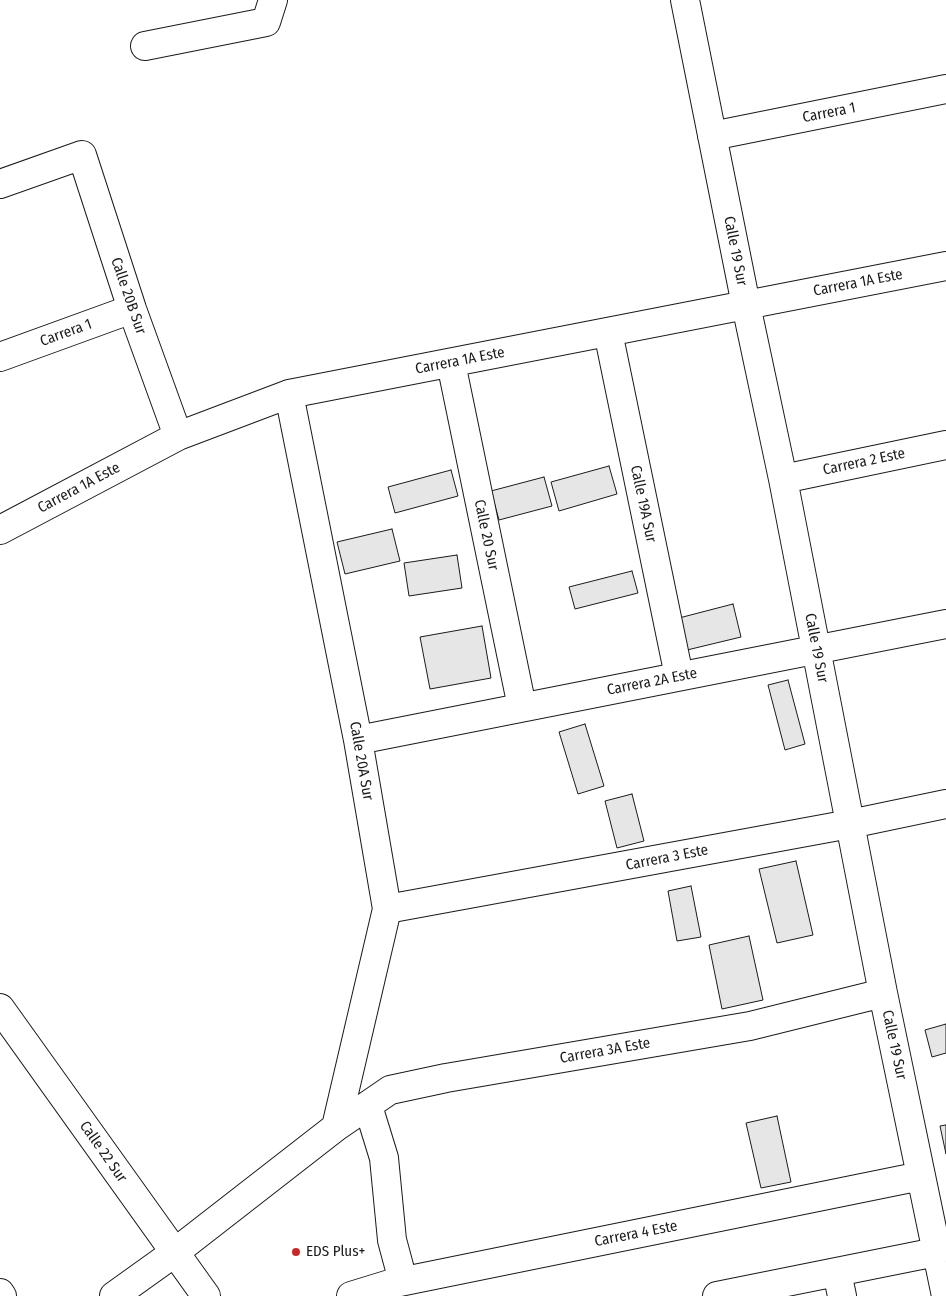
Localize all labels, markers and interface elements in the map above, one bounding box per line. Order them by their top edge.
street label: Carrera 1 [801,99,857,127]
street label: Calle 19 Sur [719,215,751,287]
street label: Calle 20B Sur [106,255,150,337]
street label: Carrera 1A Este [812,266,904,300]
street label: Carrera 1 [38,315,94,351]
street label: Carrera 1A Este [414,344,506,378]
street label: Carrera 2 Este [821,445,907,479]
street label: Carrera 1A Este [35,459,123,517]
street label: Calle 19A Sur [626,464,660,544]
street label: Calle 20 Sur [470,498,502,572]
street label: Calle 19 Sur [800,612,832,684]
street label: Carrera 2A Este [605,664,699,700]
street label: Calle 20A Sur [345,720,377,802]
street label: Carrera 3 Este [624,841,710,875]
street label: Calle 19 Sur [878,1009,910,1081]
street label: Carrera 3A Este [558,1034,652,1068]
street label: Calle 22 Sur [75,1118,131,1186]
street label: Carrera 4 Este [593,1217,679,1251]
place label: EDS Plus+ [306,1243,365,1261]
marker: EDS Plus+ [290,1246,302,1258]

